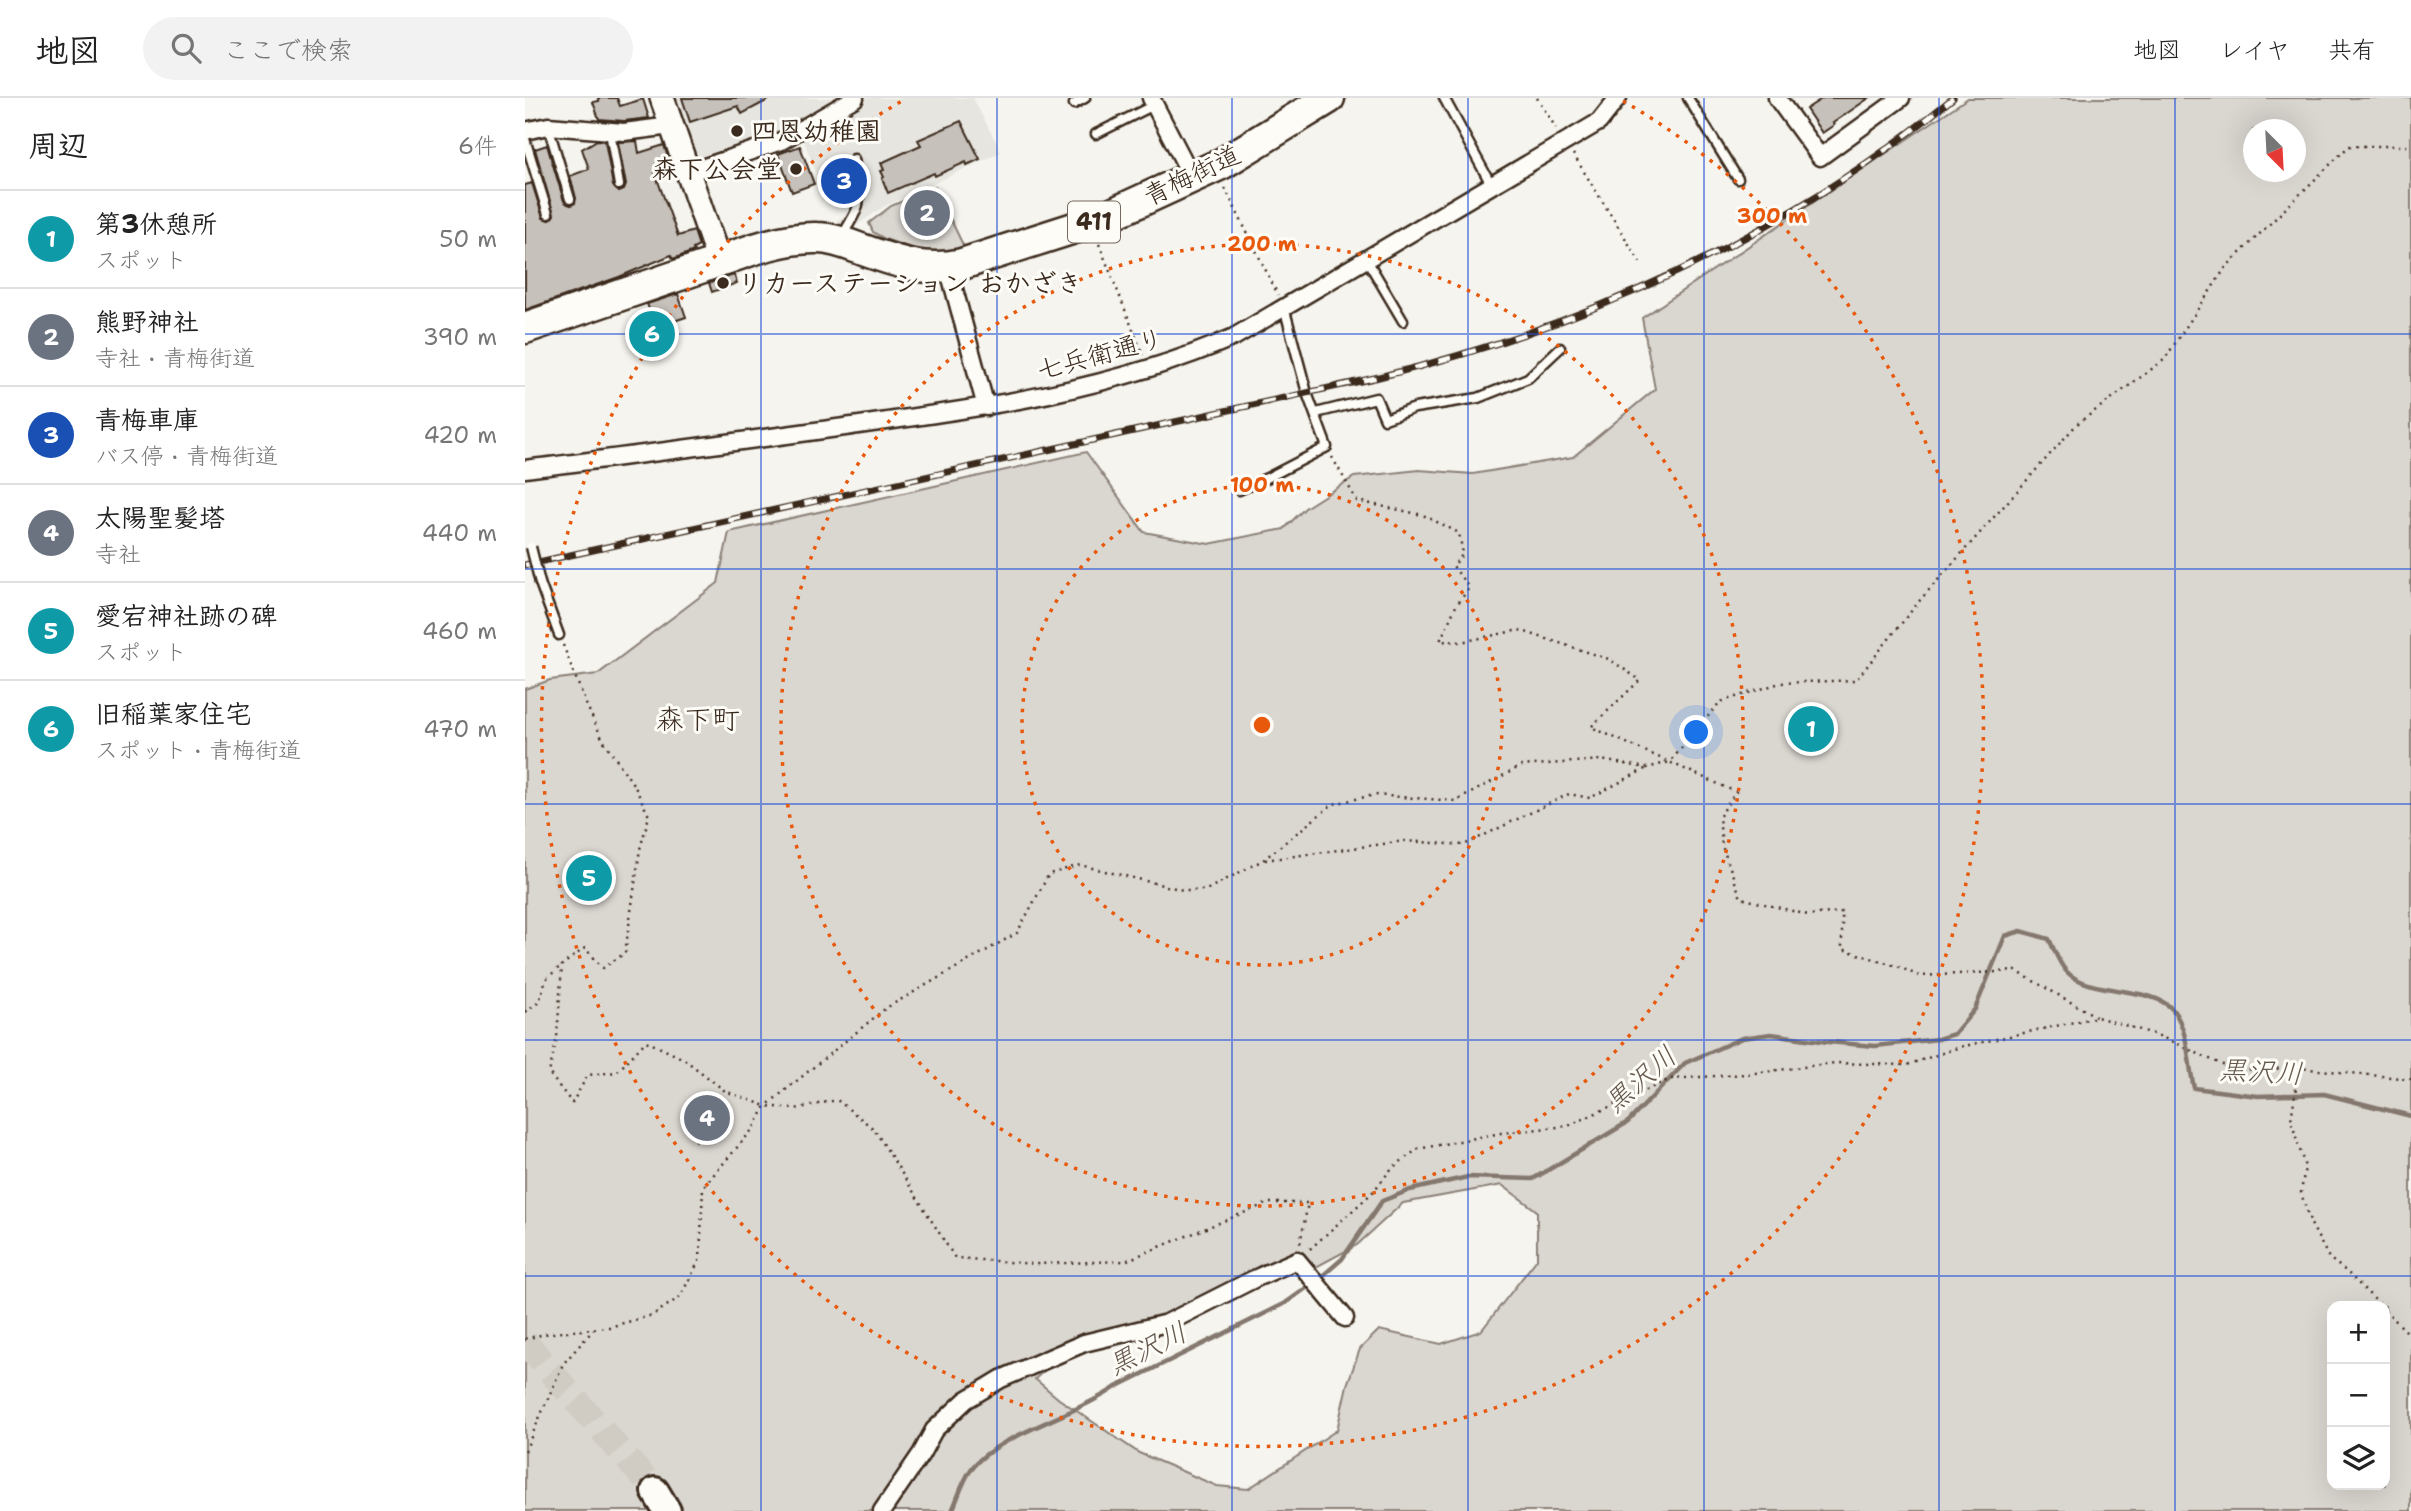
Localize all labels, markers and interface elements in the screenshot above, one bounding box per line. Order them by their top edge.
search box [143,17,633,80]
text: 地図 [35,28,101,73]
icon: search [167,29,205,67]
text: ここで検索 [223,32,353,67]
text: 地図 [2133,34,2181,66]
text: レイヤ [2219,34,2290,66]
text: 共有 [2328,34,2376,66]
place label: 四恩幼稚園 [751,113,881,148]
north arrow [2243,119,2306,182]
marker: 四恩幼稚園 [729,123,745,139]
text: 周辺 [28,125,88,166]
text: 6件 [458,131,497,161]
street label: 青梅街道 [1137,136,1246,213]
place label: 森下公会堂 [652,151,782,186]
pin: 3 [821,155,867,207]
marker: 森下公会堂 [788,161,804,177]
pin: 2 [904,187,950,239]
road number: 411 [1068,202,1120,242]
text: 300 m [1737,202,1807,230]
text: 第3休憩所 [95,206,217,241]
text: 1 [46,224,56,254]
text: 50 m [439,224,497,254]
text: 200 m [1227,230,1297,258]
text: スポット [95,245,187,275]
place label: リカーステーション おかざき [737,265,1082,300]
marker: リカーステーション おかざき [715,275,731,291]
text: 熊野神社 [95,304,199,339]
pin: 6 [629,308,675,360]
street label: 七兵衛通り [1033,320,1167,387]
text: 2 [43,322,59,352]
text: 390 m [423,322,497,352]
text: 寺社 · 青梅街道 [95,343,255,373]
text: 青梅車庫 [95,402,199,437]
text: 3 [43,420,59,450]
text: 420 m [423,420,497,450]
text: バス停 · 青梅街道 [95,441,278,471]
text: 100 m [1230,471,1294,499]
text: 太陽聖髪塔 [95,500,225,535]
text: 4 [43,518,59,548]
text: 440 m [422,518,497,548]
text: 寺社 [95,539,141,569]
text: 愛宕神社跡の碑 [95,598,277,633]
text: 5 [44,616,58,646]
text: 460 m [422,616,497,646]
text: スポット [95,637,187,667]
text: 旧稲葉家住宅 [95,696,251,731]
district label: 森下町 [656,700,740,738]
pin: 1 [1788,703,1834,755]
centre of rings [1250,713,1274,737]
text: 6 [43,714,59,744]
text: 470 m [423,714,497,744]
your location [1679,715,1713,749]
text: スポット · 青梅街道 [95,735,301,765]
pin: 5 [566,852,612,904]
water label: 黒沢川 [1596,1037,1684,1121]
water label: 黒沢川 [2218,1050,2304,1092]
pin: 4 [684,1092,730,1144]
map controls [2327,1301,2390,1490]
button: + [2327,1301,2390,1364]
water label: 黒沢川 [1101,1313,1193,1383]
button: − [2327,1364,2390,1427]
button: layers [2327,1427,2390,1490]

